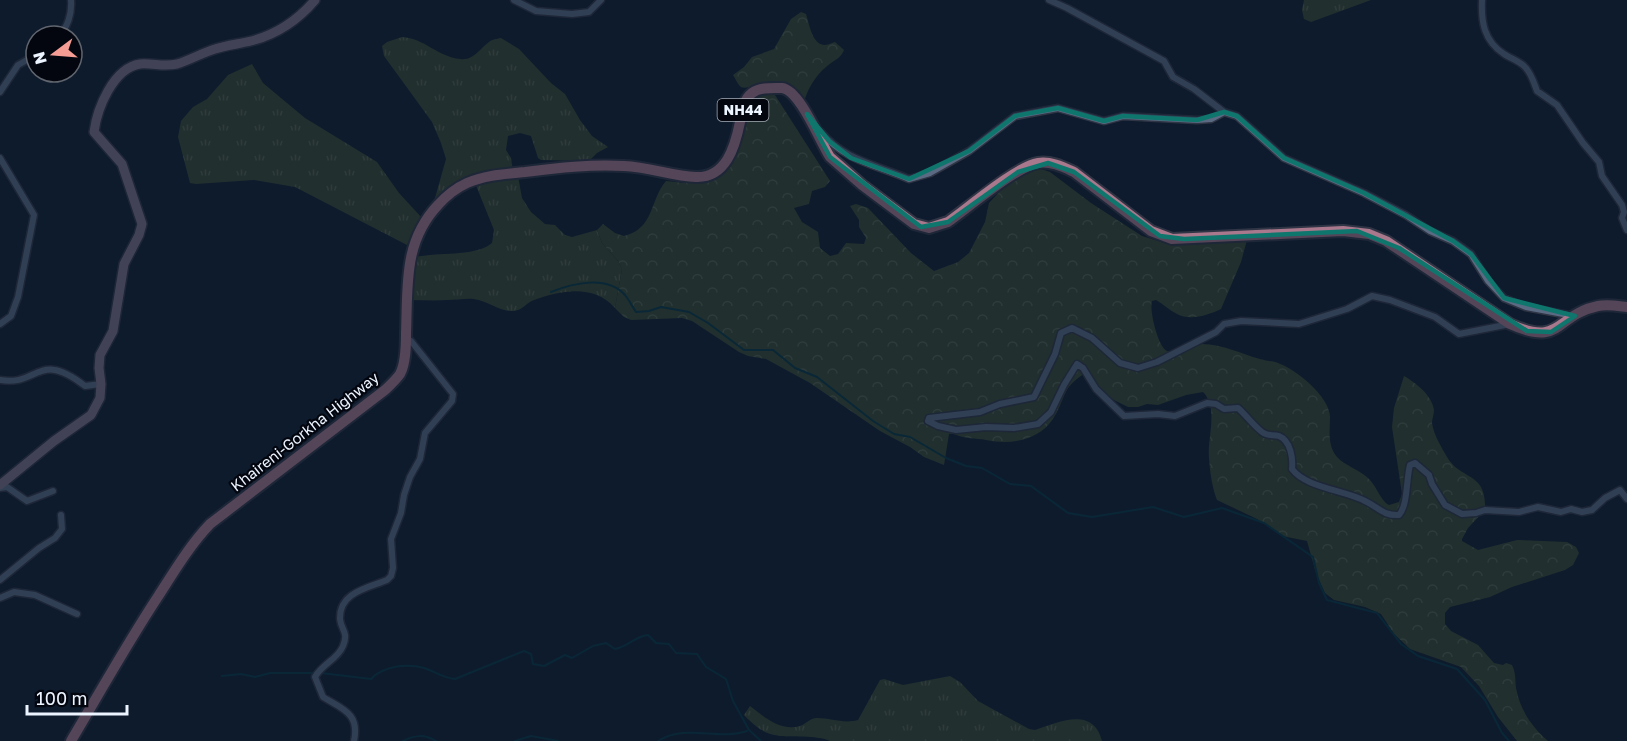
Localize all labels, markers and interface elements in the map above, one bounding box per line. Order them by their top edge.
north arrow [24,24,84,84]
text: N [28,50,51,67]
road number: NH44 [718,99,768,121]
street label: Khaireni-Gorkha Highway [227,367,382,495]
scale bar [27,678,128,716]
text: 100 m [36,687,87,709]

